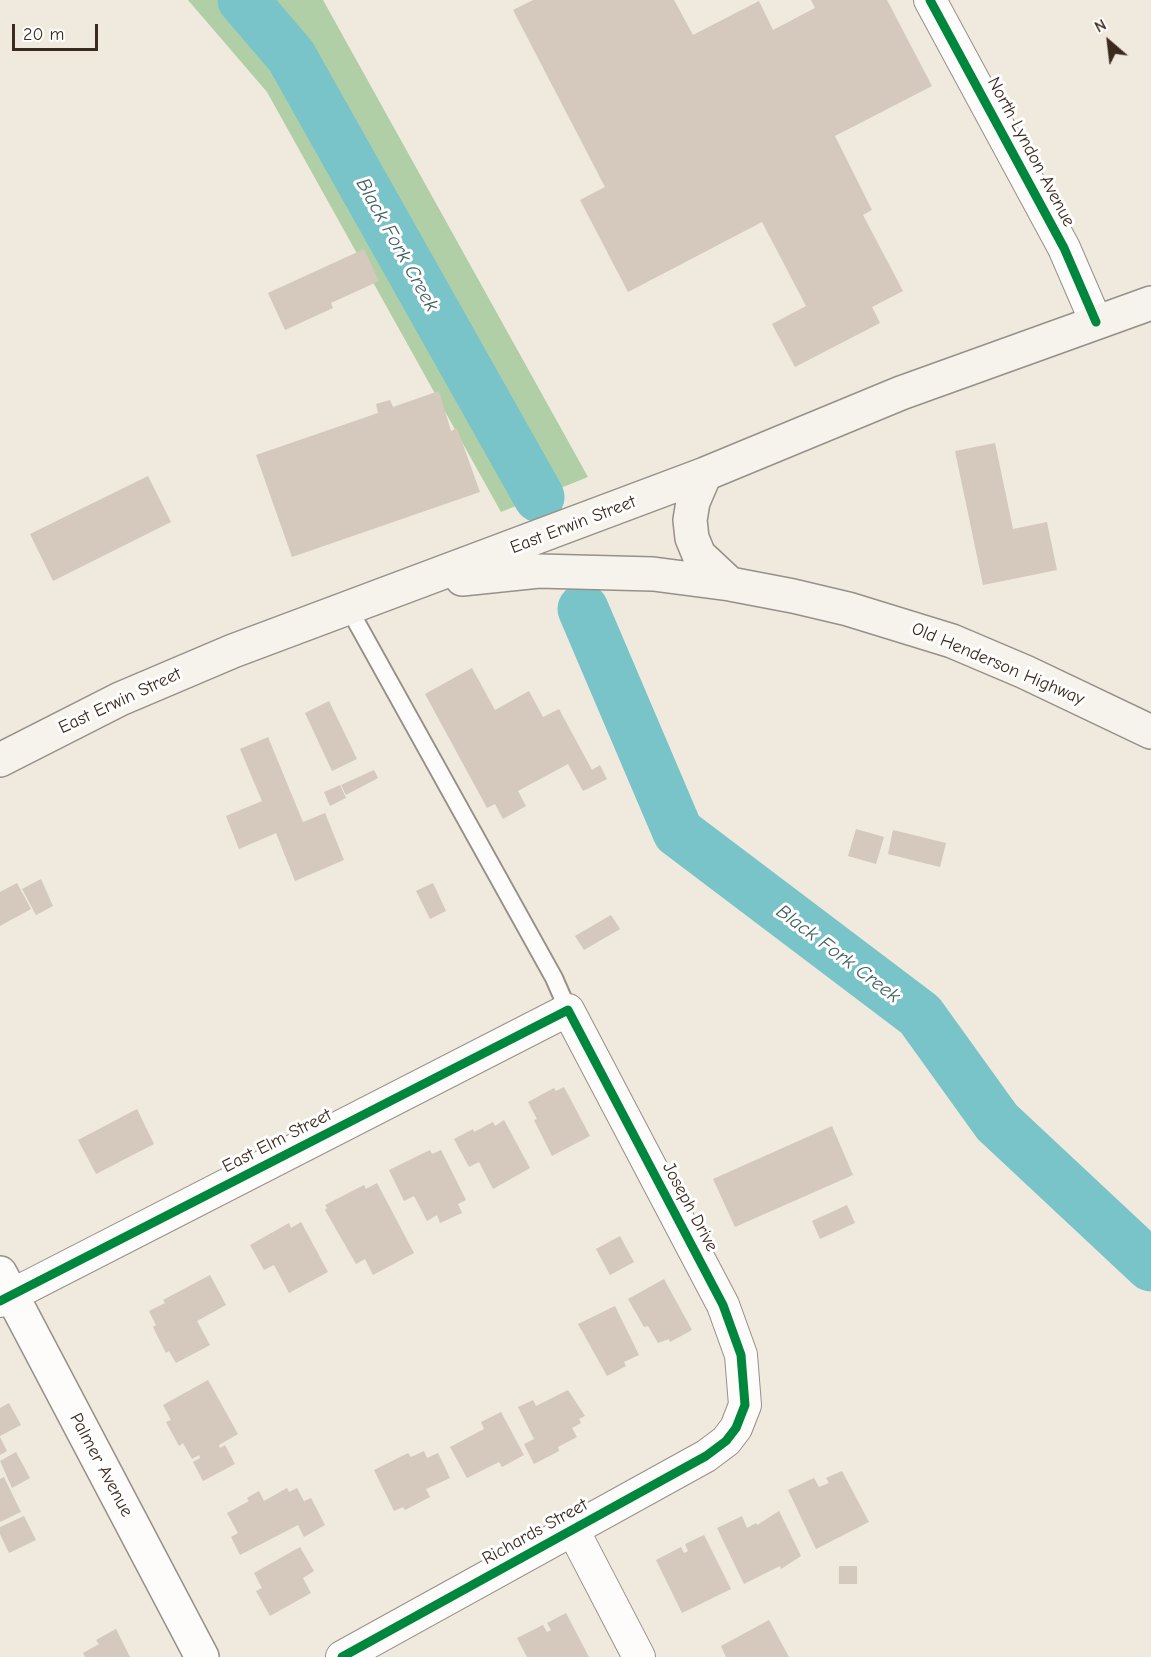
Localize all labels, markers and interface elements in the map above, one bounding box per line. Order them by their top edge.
scale bar [15,12,100,50]
north arrow [1079,12,1139,72]
text: N [1092,16,1109,37]
text: 20 m [23,24,64,45]
street label: North Lyndon Avenue [982,74,1080,230]
water label: Black Fork Creek [350,174,444,316]
street label: East Erwin Street [507,491,639,559]
street label: Old Henderson Highway [908,618,1088,710]
street label: East Erwin Street [55,663,185,739]
water label: Black Fork Creek [771,900,905,1008]
street label: East Elm Street [219,1104,335,1178]
street label: Joseph Drive [657,1159,723,1255]
street label: Palmer Avenue [65,1409,137,1521]
street label: Richards Street [479,1494,591,1570]

